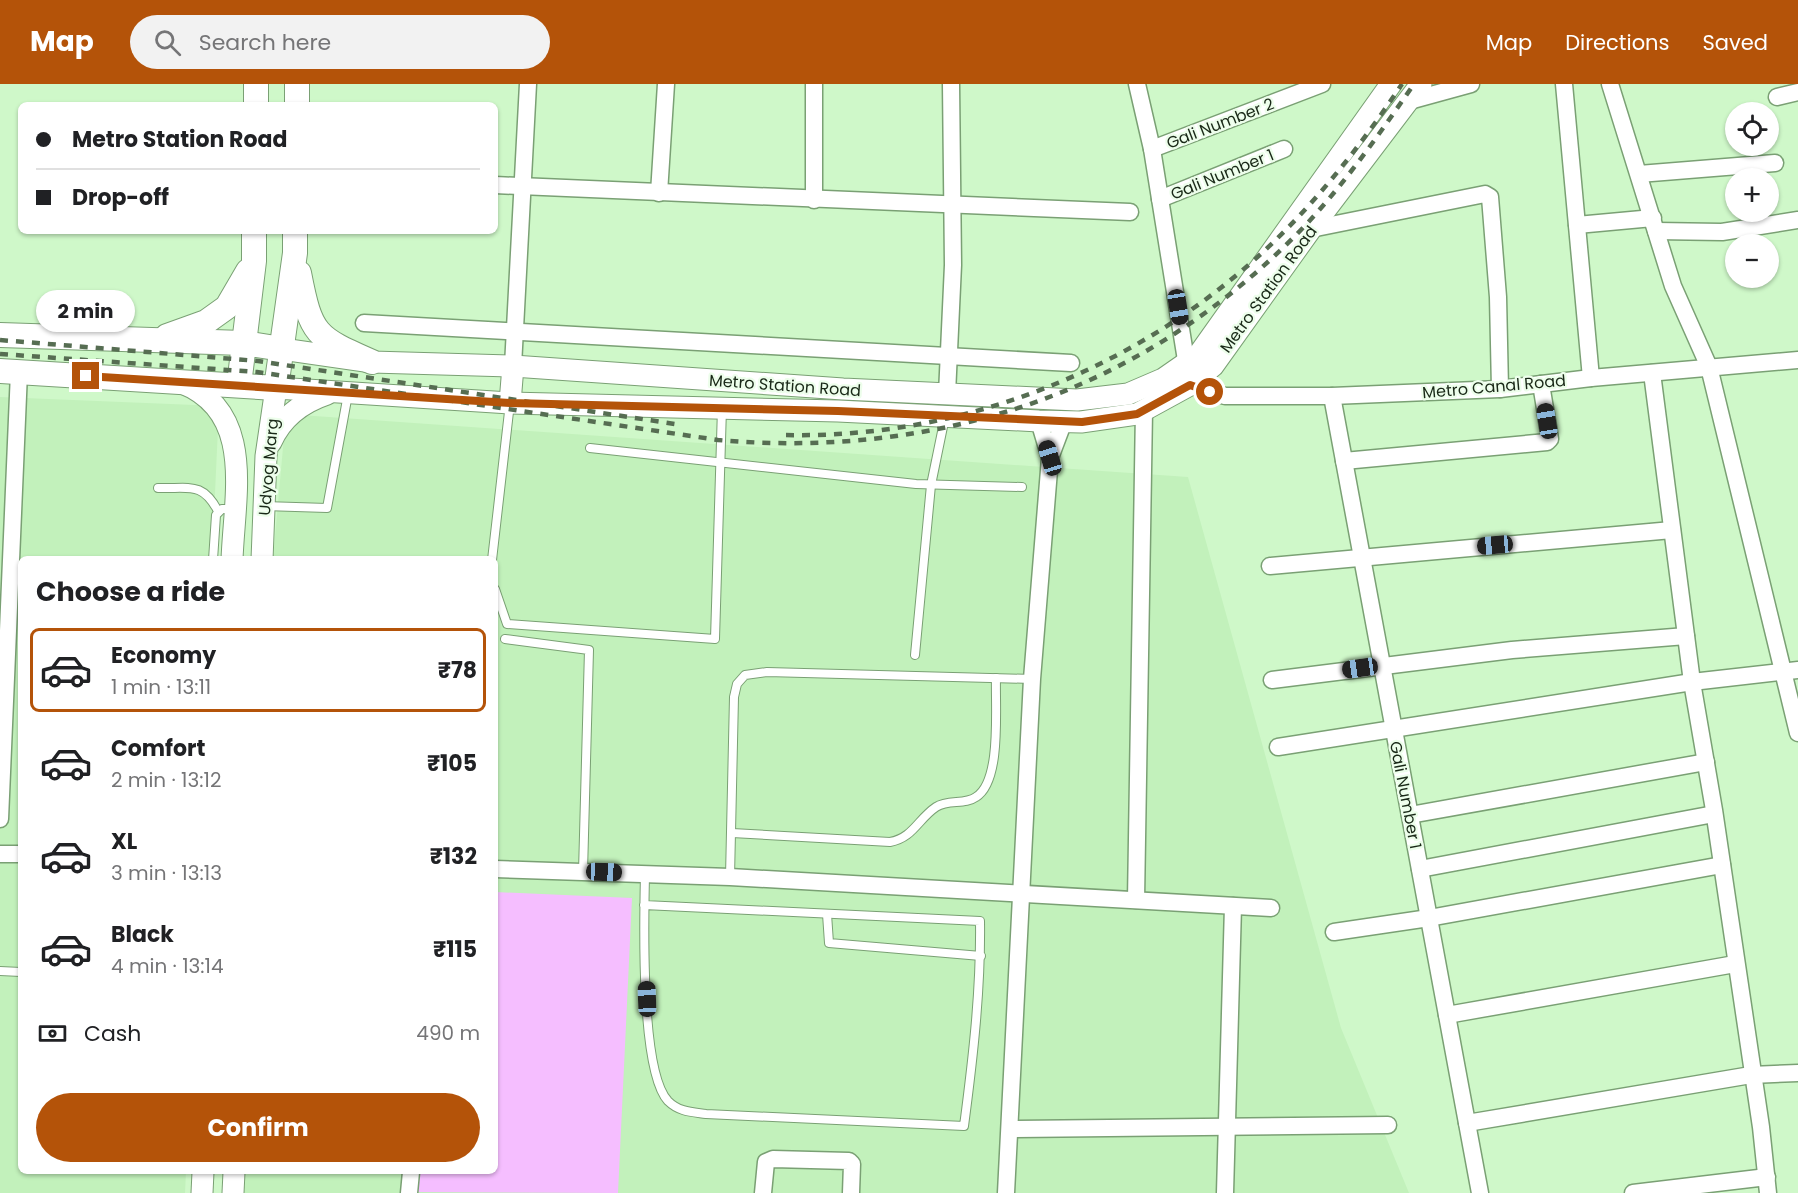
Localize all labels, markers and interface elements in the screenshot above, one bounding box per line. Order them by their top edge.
search box [130,15,550,69]
text: Map [30,22,94,61]
icon: search [151,26,184,59]
text: Search here [199,27,331,58]
text: Map [1486,28,1532,57]
text: Directions [1565,28,1669,57]
text: Saved [1702,28,1768,57]
street label: Gali Number 2 [1163,92,1277,155]
map controls [1725,102,1779,288]
button: locate [1725,102,1779,156]
text: Metro Station Road [72,124,287,155]
street label: Gali Number 1 [1167,143,1277,206]
button: + [1725,168,1779,222]
text: Drop-off [72,182,169,213]
street label: Metro Station Road [1214,221,1322,358]
button: − [1725,234,1779,288]
car [1166,288,1190,326]
callout: 2 min [36,289,136,331]
text: 2 min [57,297,114,325]
route end [72,362,99,389]
street label: Metro Station Road [708,369,862,402]
street label: Metro Canal Road [1421,369,1567,404]
route start [1196,378,1223,405]
car [1535,402,1559,440]
street label: Udyog Marg [253,418,284,517]
car [1036,438,1064,478]
car [1476,534,1514,556]
text: Choose a ride [36,573,225,610]
text: Economy [111,640,216,671]
icon: car [39,643,93,697]
text: ₹78 [438,655,477,686]
car [1341,657,1379,679]
text: 1 min · 13:11 [111,673,211,701]
text: Comfort [111,733,205,764]
icon: car [39,736,93,790]
street label: Gali Number 1 [1384,739,1427,851]
text: ₹105 [427,748,477,779]
text: 2 min · 13:12 [111,766,221,794]
text: XL [111,826,137,857]
icon: car [39,829,93,883]
text: ₹132 [430,841,477,872]
text: 3 min · 13:13 [111,859,222,887]
car [586,862,622,882]
text: Black [111,919,174,950]
icon: car [39,922,93,976]
text: ₹115 [433,934,477,965]
text: 4 min · 13:14 [111,952,224,980]
car [637,981,657,1017]
icon: cash [36,1017,69,1050]
text: Cash [84,1018,141,1049]
text: 490 m [416,1019,480,1047]
button: Confirm [36,1093,480,1162]

